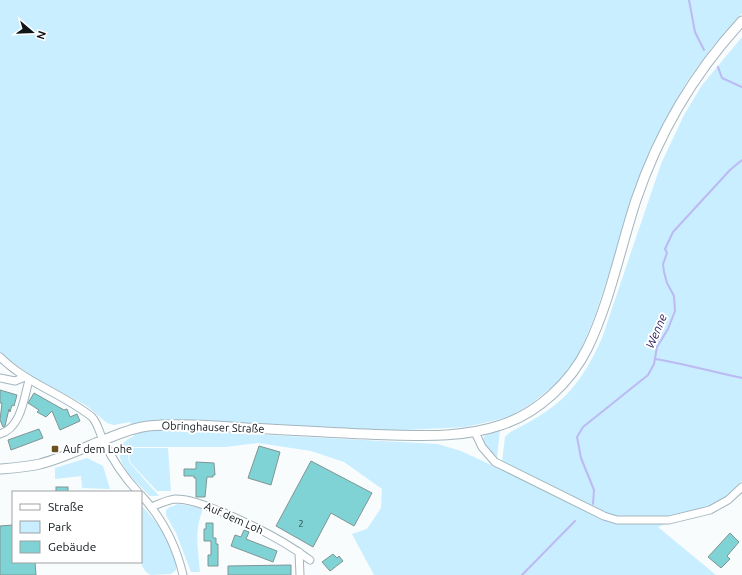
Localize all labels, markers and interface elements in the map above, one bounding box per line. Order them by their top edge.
north arrow [12,12,52,52]
text: N [34,29,48,41]
water label: Wenne [643,312,669,350]
street label: Obringhauser Straße [161,419,265,435]
place label: Auf dem Lohe [63,443,132,455]
marker: Auf dem Lohe [50,444,60,454]
legend [12,491,142,563]
text: Straße [48,500,84,513]
street label: Auf dem Loh [203,500,265,536]
house number: 2 [298,519,304,529]
text: Park [48,520,72,533]
text: Gebäude [48,540,96,553]

